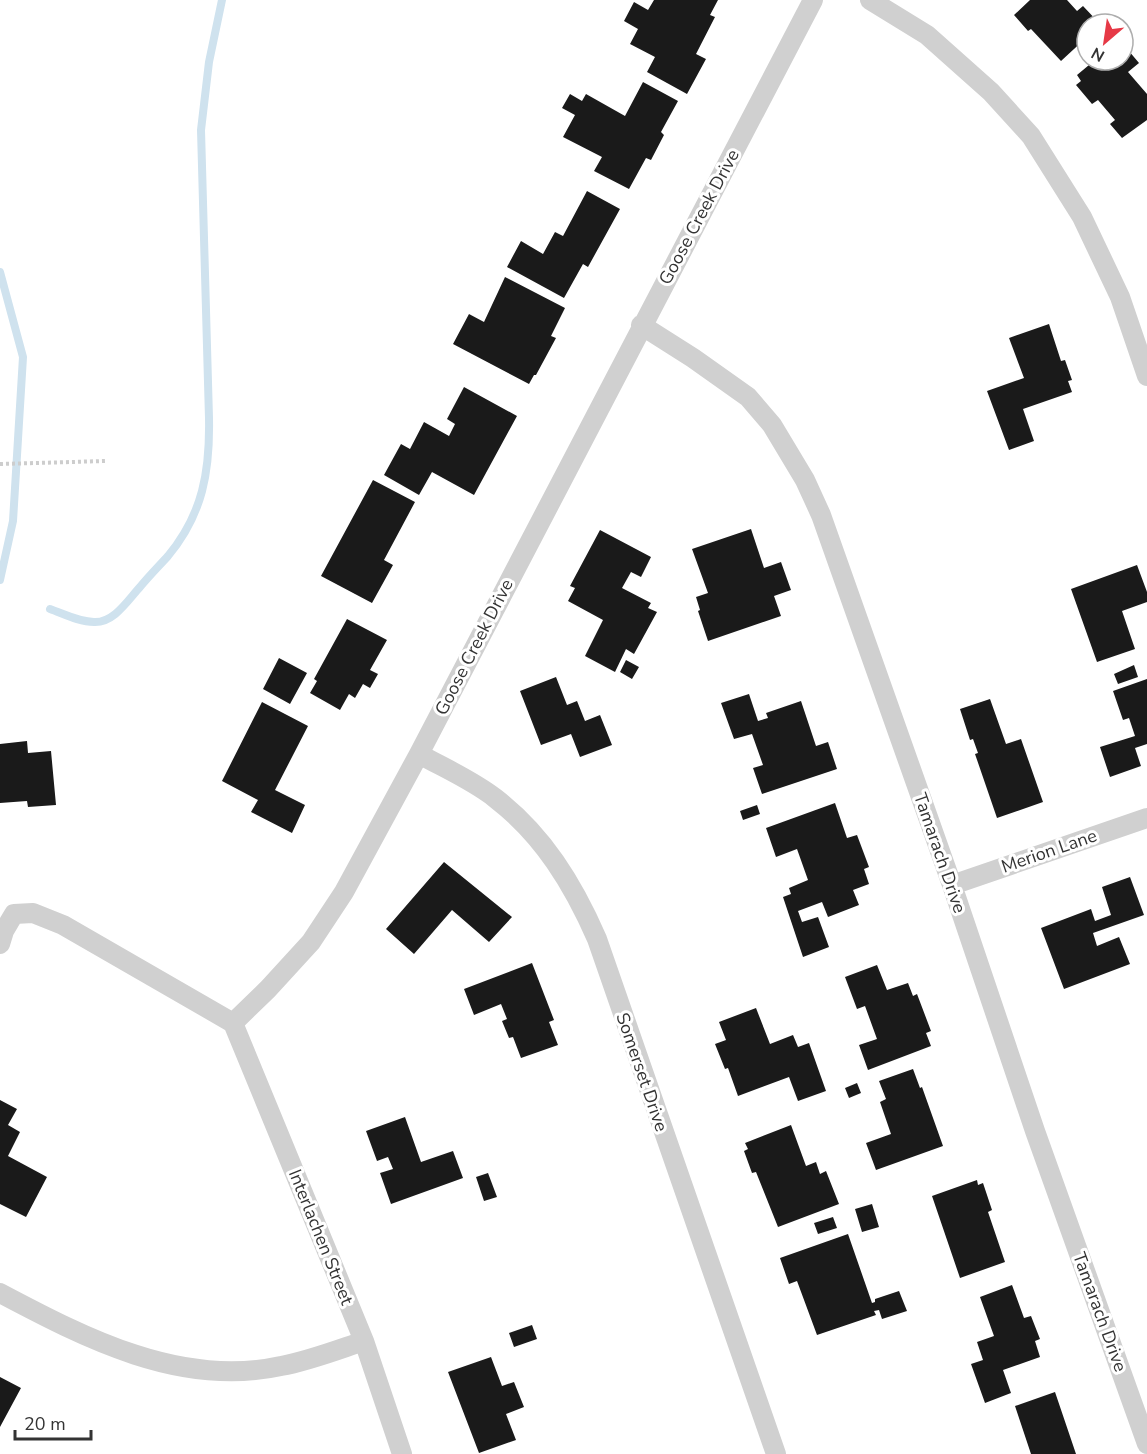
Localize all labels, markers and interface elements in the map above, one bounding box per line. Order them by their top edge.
north arrow [1075,12,1135,72]
text: N [1088,42,1109,67]
street label: Goose Creek Drive [653,145,745,289]
street label: Goose Creek Drive [429,575,519,719]
street label: Tamarach Drive [908,790,972,916]
street label: Merion Lane [998,823,1100,879]
street label: Somerset Drive [610,1009,674,1135]
street label: Interlachen Street [283,1166,359,1309]
street label: Tamarach Drive [1067,1249,1133,1375]
scale bar [15,1403,92,1441]
text: 20 m [24,1412,66,1436]

